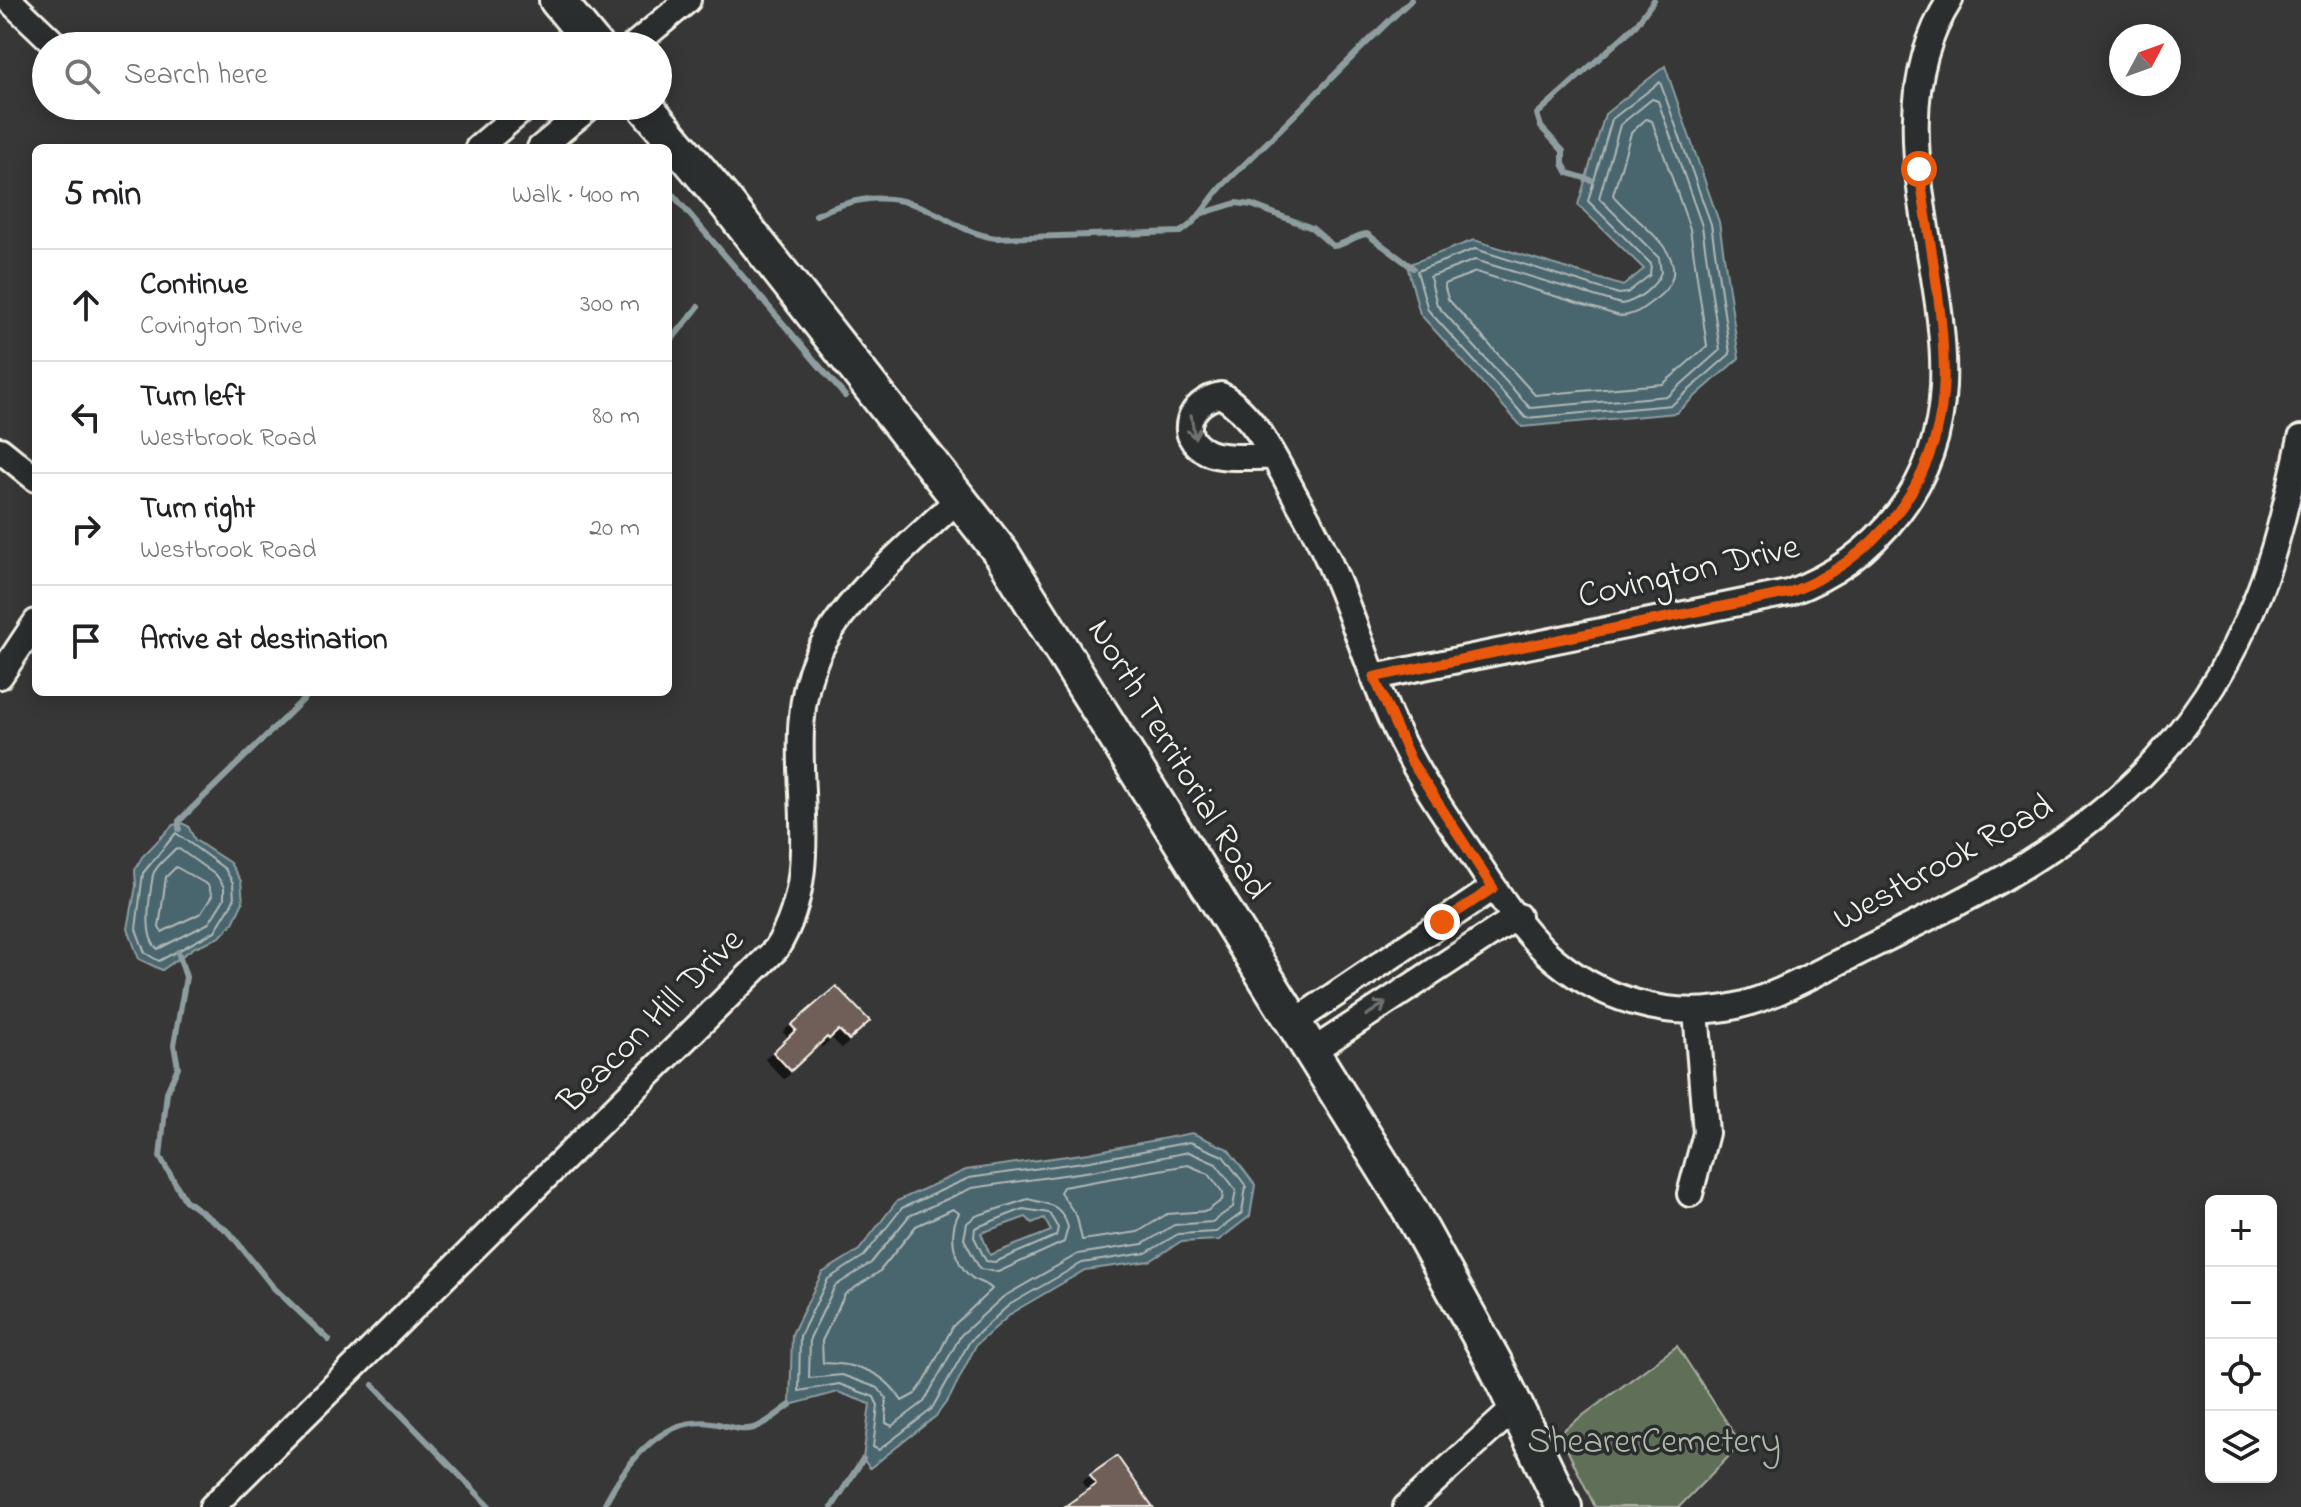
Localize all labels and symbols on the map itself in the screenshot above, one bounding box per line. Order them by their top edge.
north arrow [2109,24,2181,96]
route start [1901,151,1937,187]
one-way arrow [1186,414,1201,440]
street label: Covington Drive [1573,522,1806,624]
street label: North Territorial Road [1072,610,1282,910]
street label: Westbrook Road [1824,782,2064,946]
route end [1424,904,1460,940]
street label: Beacon Hill Drive [546,916,758,1128]
one-way arrow [1364,1001,1387,1017]
park label: ShearerCemetery [1527,1417,1781,1470]

